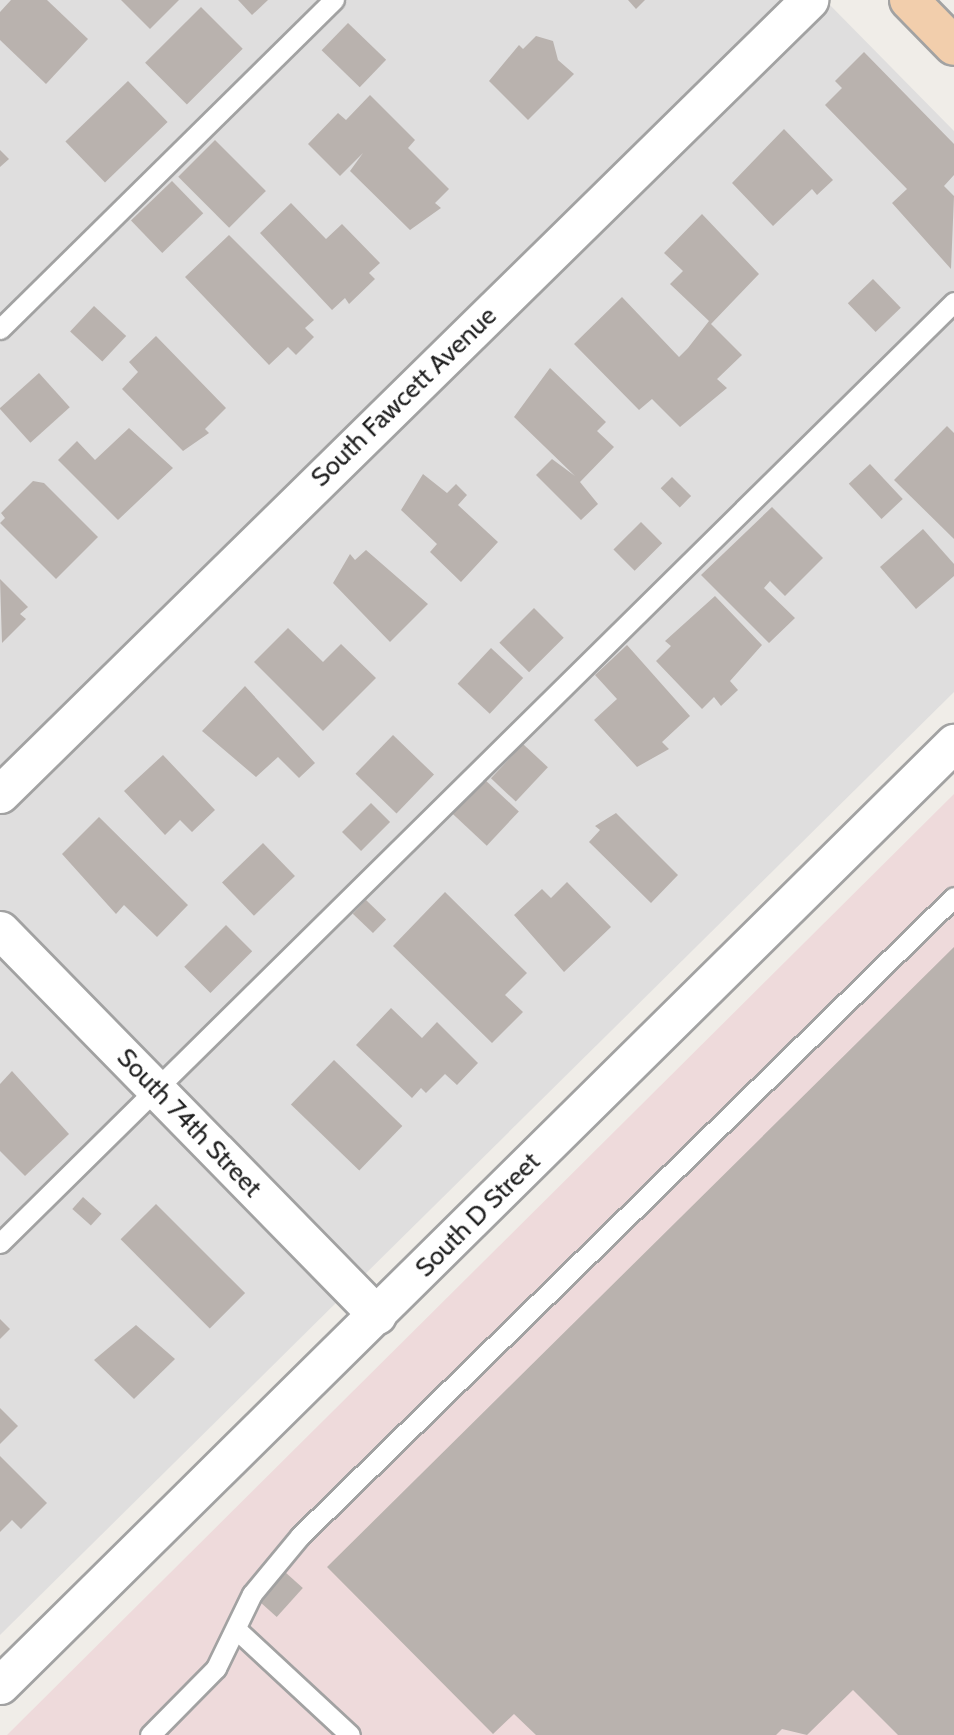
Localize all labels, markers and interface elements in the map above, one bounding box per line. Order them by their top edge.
street label: South Fawcett Avenue [305,300,503,494]
street label: South 74th Street [110,1042,268,1204]
street label: South D Street [409,1146,547,1284]

